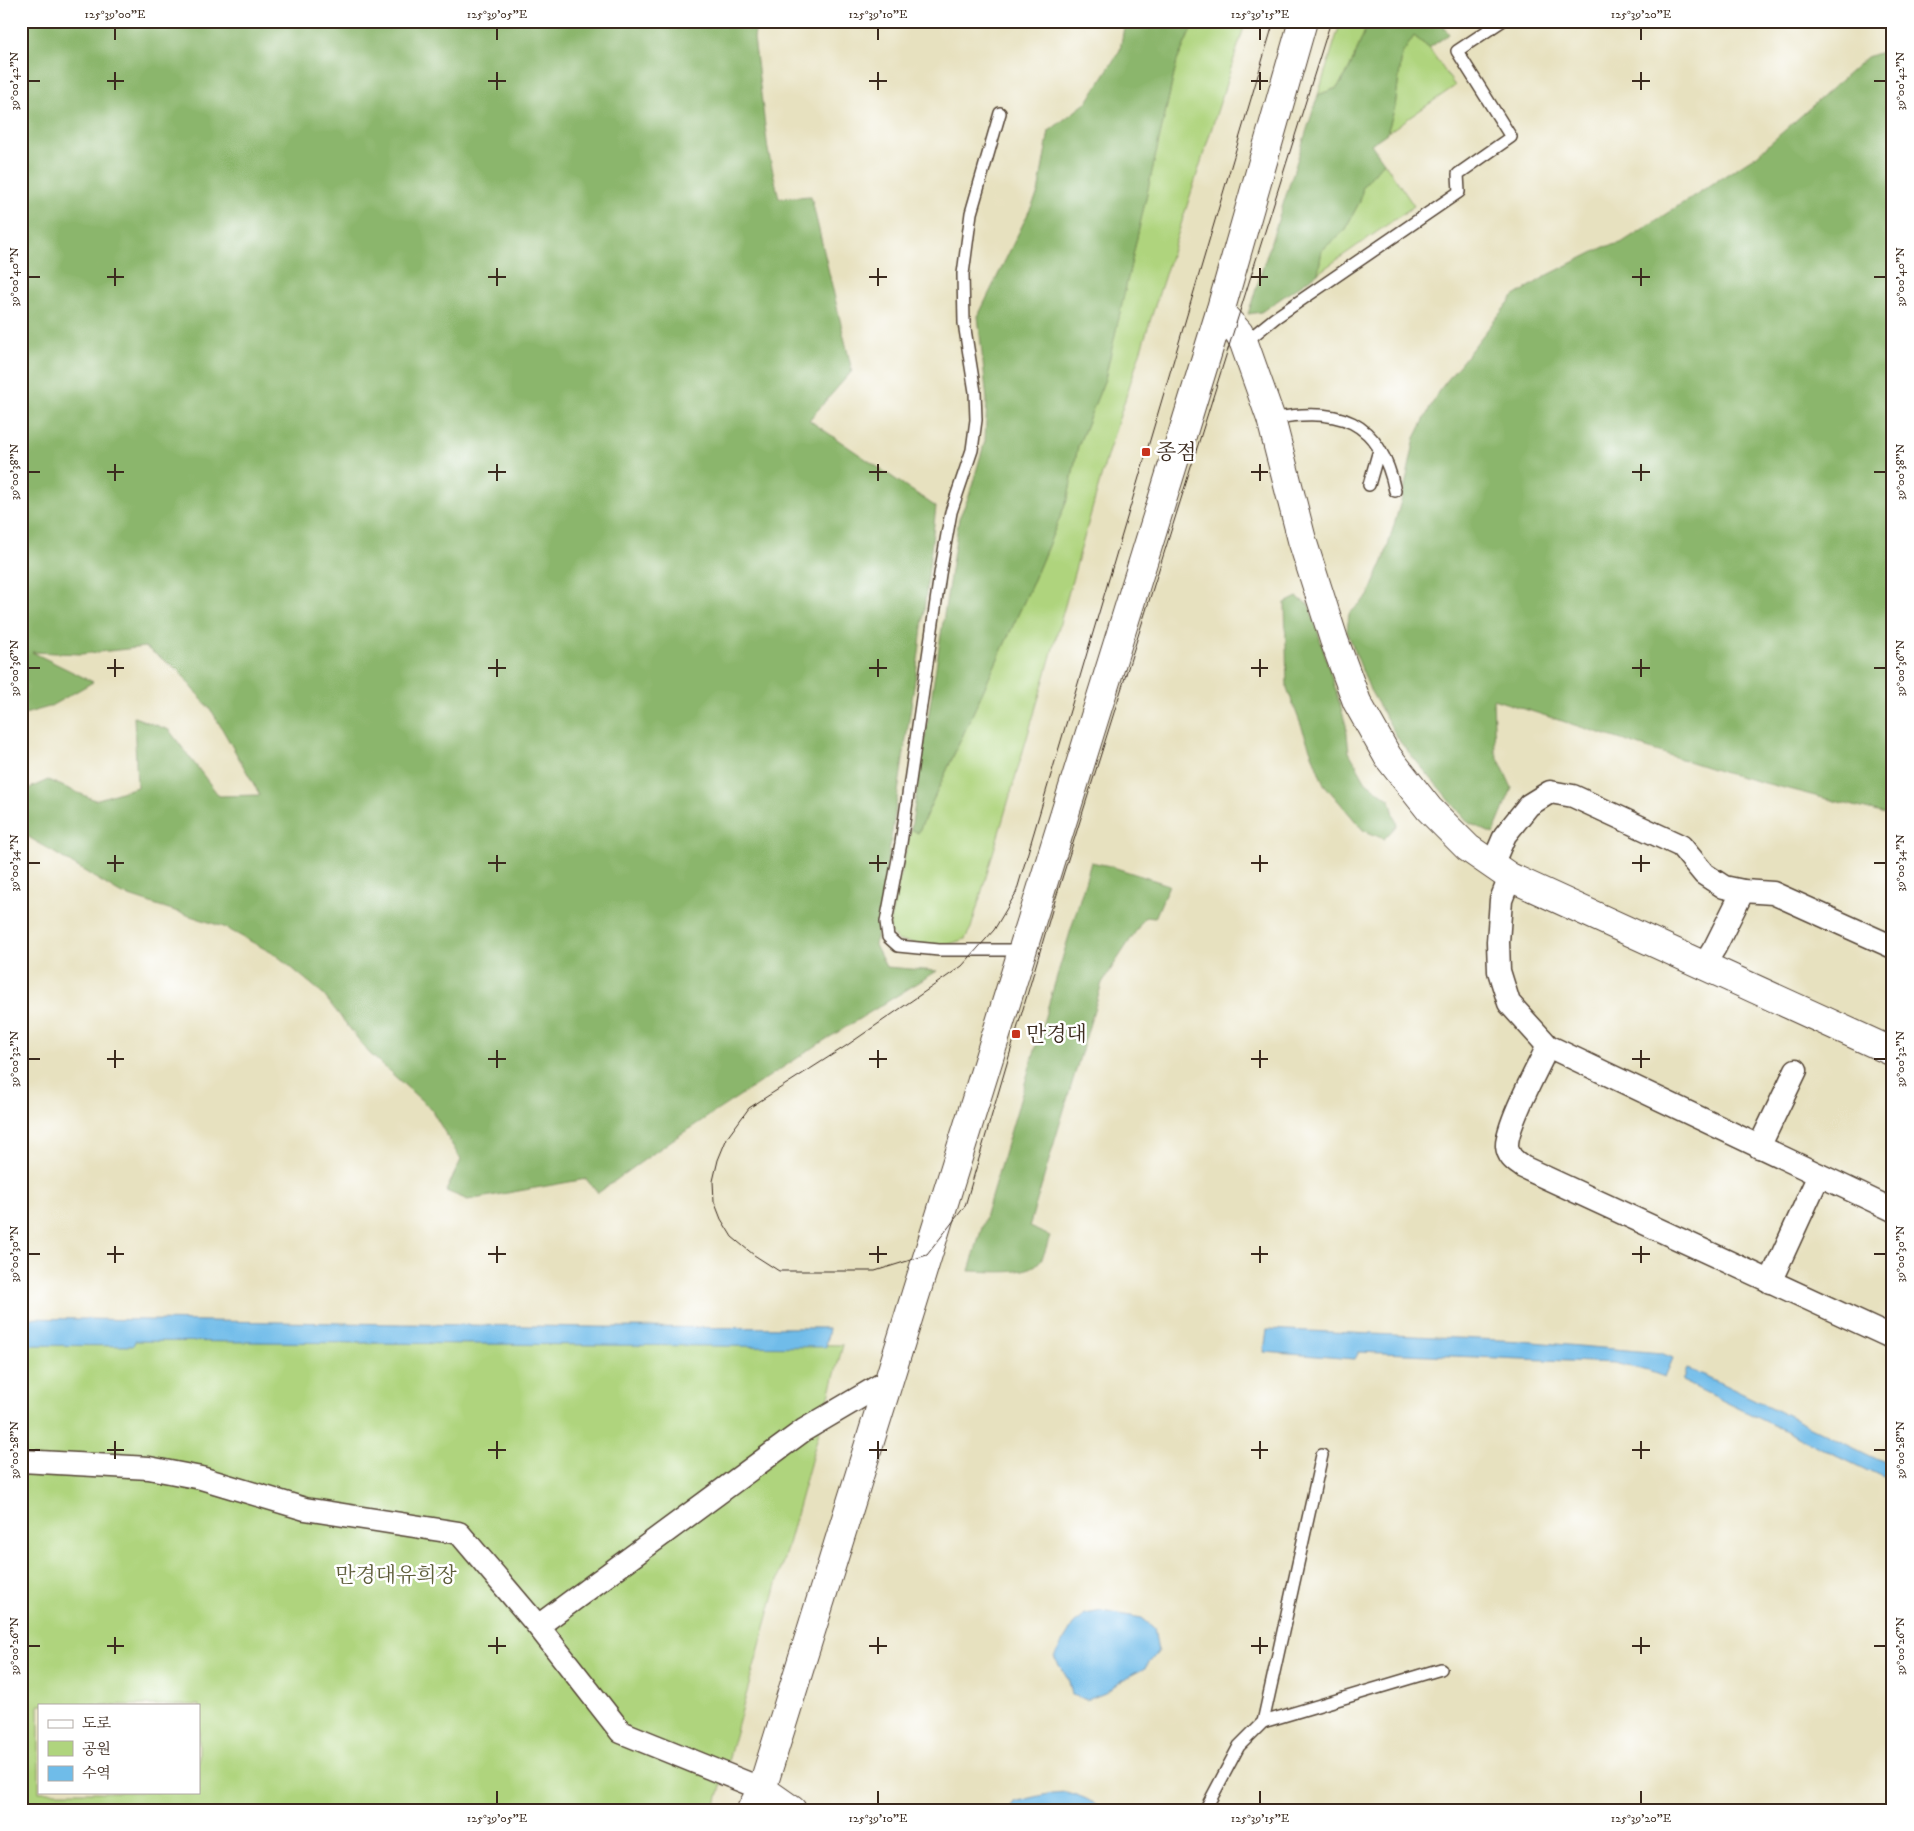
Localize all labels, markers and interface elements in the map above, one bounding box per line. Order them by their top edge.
text: 125°39'00"E [85,7,146,22]
text: 125°39'05"E [467,7,528,22]
text: 125°39'10"E [849,7,908,22]
text: 125°39'15"E [1231,7,1290,22]
text: 125°39'20"E [1611,7,1672,22]
text: 39°00'42"N [7,51,22,110]
text: 39°00'42"N [1893,51,1908,110]
text: 39°00'40"N [7,247,22,307]
text: 39°00'40"N [1893,247,1908,307]
place label: 종점 [1156,440,1197,466]
text: 39°00'38"N [7,444,22,500]
text: 39°00'38"N [1893,444,1908,500]
marker: 종점 [1140,446,1152,458]
text: 39°00'36"N [7,639,22,696]
text: 39°00'36"N [1893,639,1908,696]
text: 39°00'34"N [7,834,22,892]
text: 39°00'34"N [1893,834,1908,892]
place label: 만경대 [1026,1022,1087,1048]
marker: 만경대 [1010,1028,1022,1040]
text: 39°00'32"N [7,1031,22,1087]
text: 39°00'32"N [1893,1031,1908,1087]
text: 39°00'30"N [7,1225,22,1283]
text: 39°00'30"N [1893,1225,1908,1283]
text: 39°00'28"N [7,1421,22,1479]
text: 39°00'28"N [1893,1421,1908,1479]
park label: 만경대유희장 [335,1563,458,1589]
text: 39°00'26"N [7,1617,22,1675]
text: 39°00'26"N [1893,1617,1908,1675]
legend [38,1704,200,1794]
text: 도로 [82,1714,111,1733]
text: 공원 [82,1740,111,1759]
text: 수역 [82,1764,111,1783]
text: 125°39'05"E [467,1811,528,1826]
text: 125°39'10"E [849,1811,908,1826]
text: 125°39'15"E [1231,1811,1290,1826]
text: 125°39'20"E [1611,1811,1672,1826]

